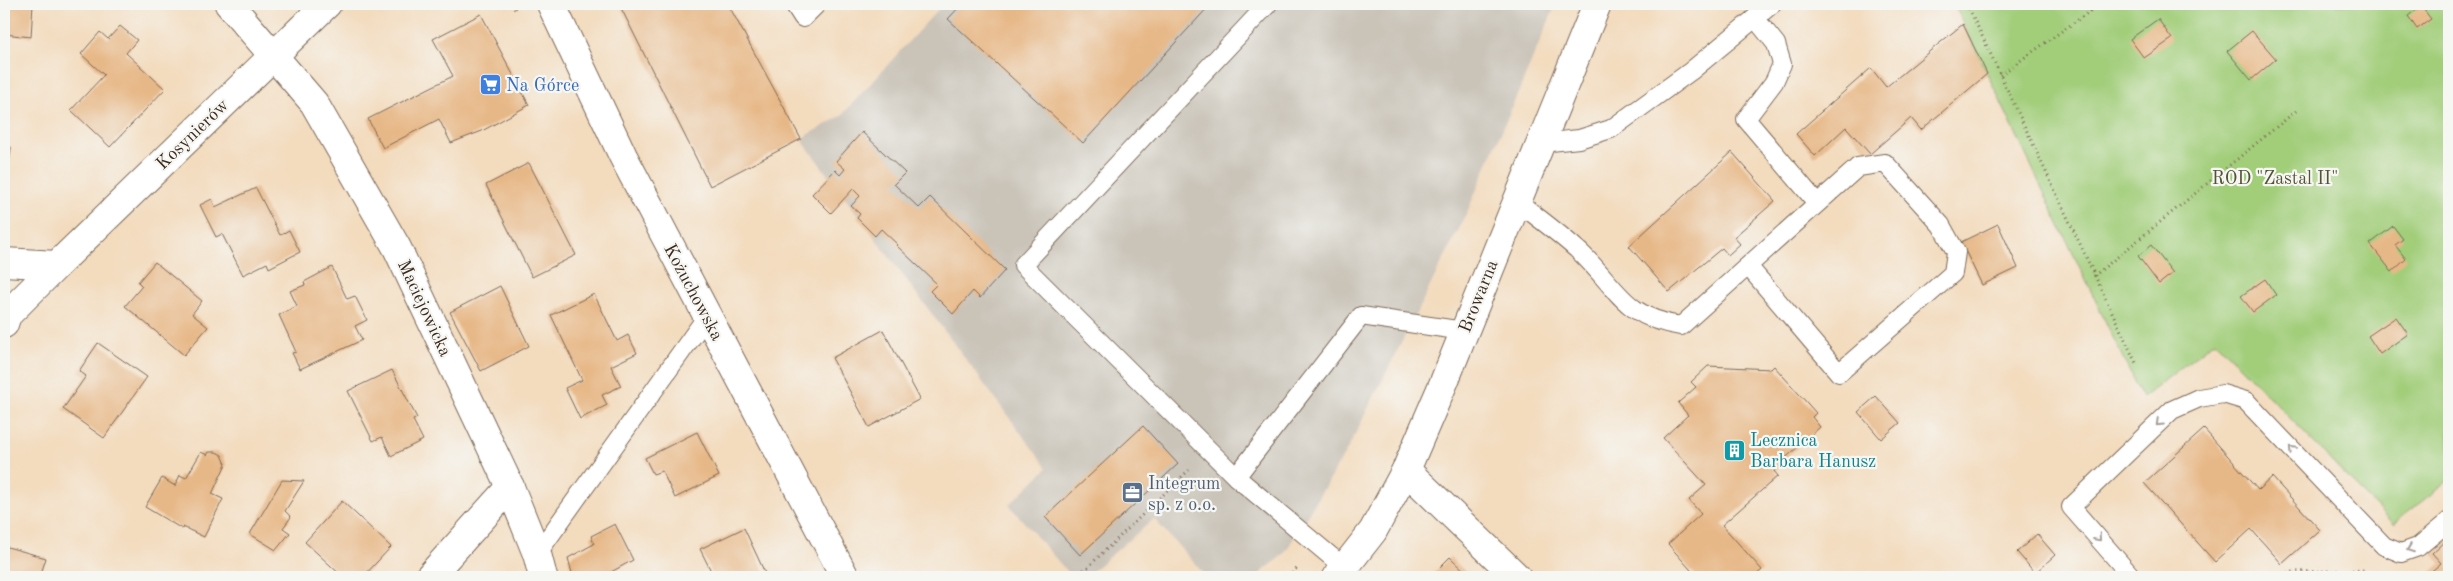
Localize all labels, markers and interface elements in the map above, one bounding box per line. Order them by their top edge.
supermarket icon: Na Górce [478,73,502,97]
place label: Na Górce [506,77,579,95]
street label: Kosynierów [153,96,232,173]
park label: ROD "Zastal II" [2212,170,2338,188]
street label: Kożuchowska [660,241,726,344]
street label: Maciejowicka [394,257,454,360]
street label: Browarna [1456,257,1502,335]
one-way arrow [2156,417,2165,426]
place label: Lecznica Barbara Hanusz [1750,432,1876,471]
building icon: Lecznica Barbara Hanusz [1722,438,1746,462]
one-way arrow [2289,445,2298,454]
place label: Integrum sp. z o.o. [1148,475,1220,514]
office icon: Integrum sp. z o.o. [1120,481,1144,505]
one-way arrow [2092,532,2101,541]
one-way arrow [2407,543,2415,553]

